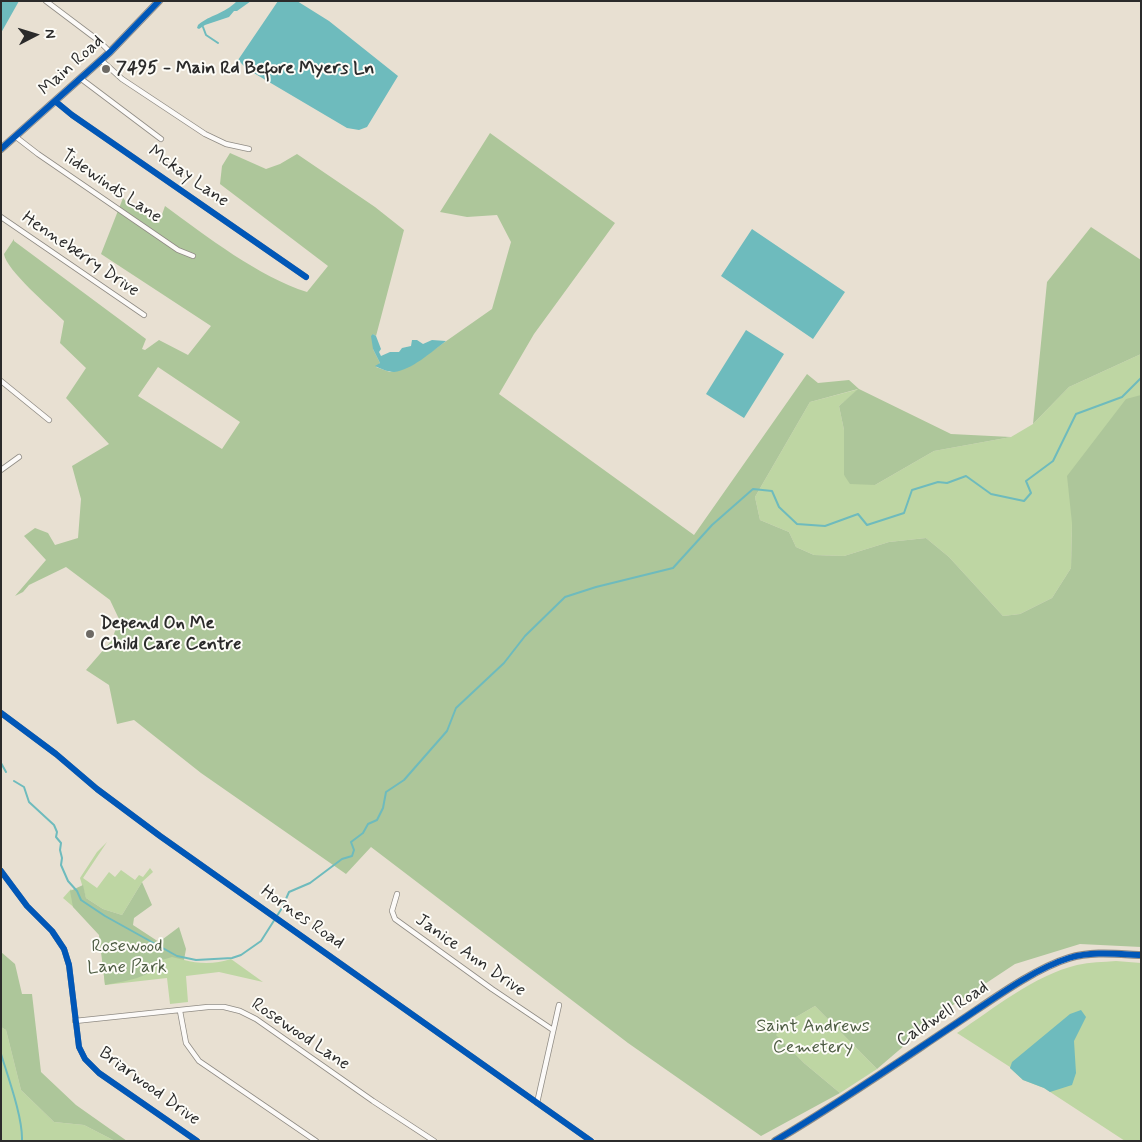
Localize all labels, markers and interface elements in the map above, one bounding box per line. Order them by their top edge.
north arrow [10,10,60,60]
text: N [41,28,59,39]
street label: Main Road [35,31,109,101]
place label: 7495 - Main Rd Before Myers Ln [116,58,374,80]
marker: 7495 - Main Rd Before Myers Ln [100,63,112,75]
street label: Mckay Lane [144,141,232,213]
street label: Tidewinds Lane [57,145,165,229]
street label: Henneberry Drive [17,208,143,302]
place label: Depend On Me Child Care Centre [100,613,241,656]
marker: Depend On Me Child Care Centre [84,628,96,640]
street label: Hornes Road [256,881,348,955]
street label: Janice Ann Drive [411,910,529,1002]
park label: Rosewood Lane Park [87,936,167,979]
street label: Caldwell Road [893,977,993,1053]
street label: Rosewood Lane [247,994,353,1076]
park label: Saint Andrews Cemetery [756,1016,870,1058]
street label: Briarwood Drive [94,1043,204,1131]

